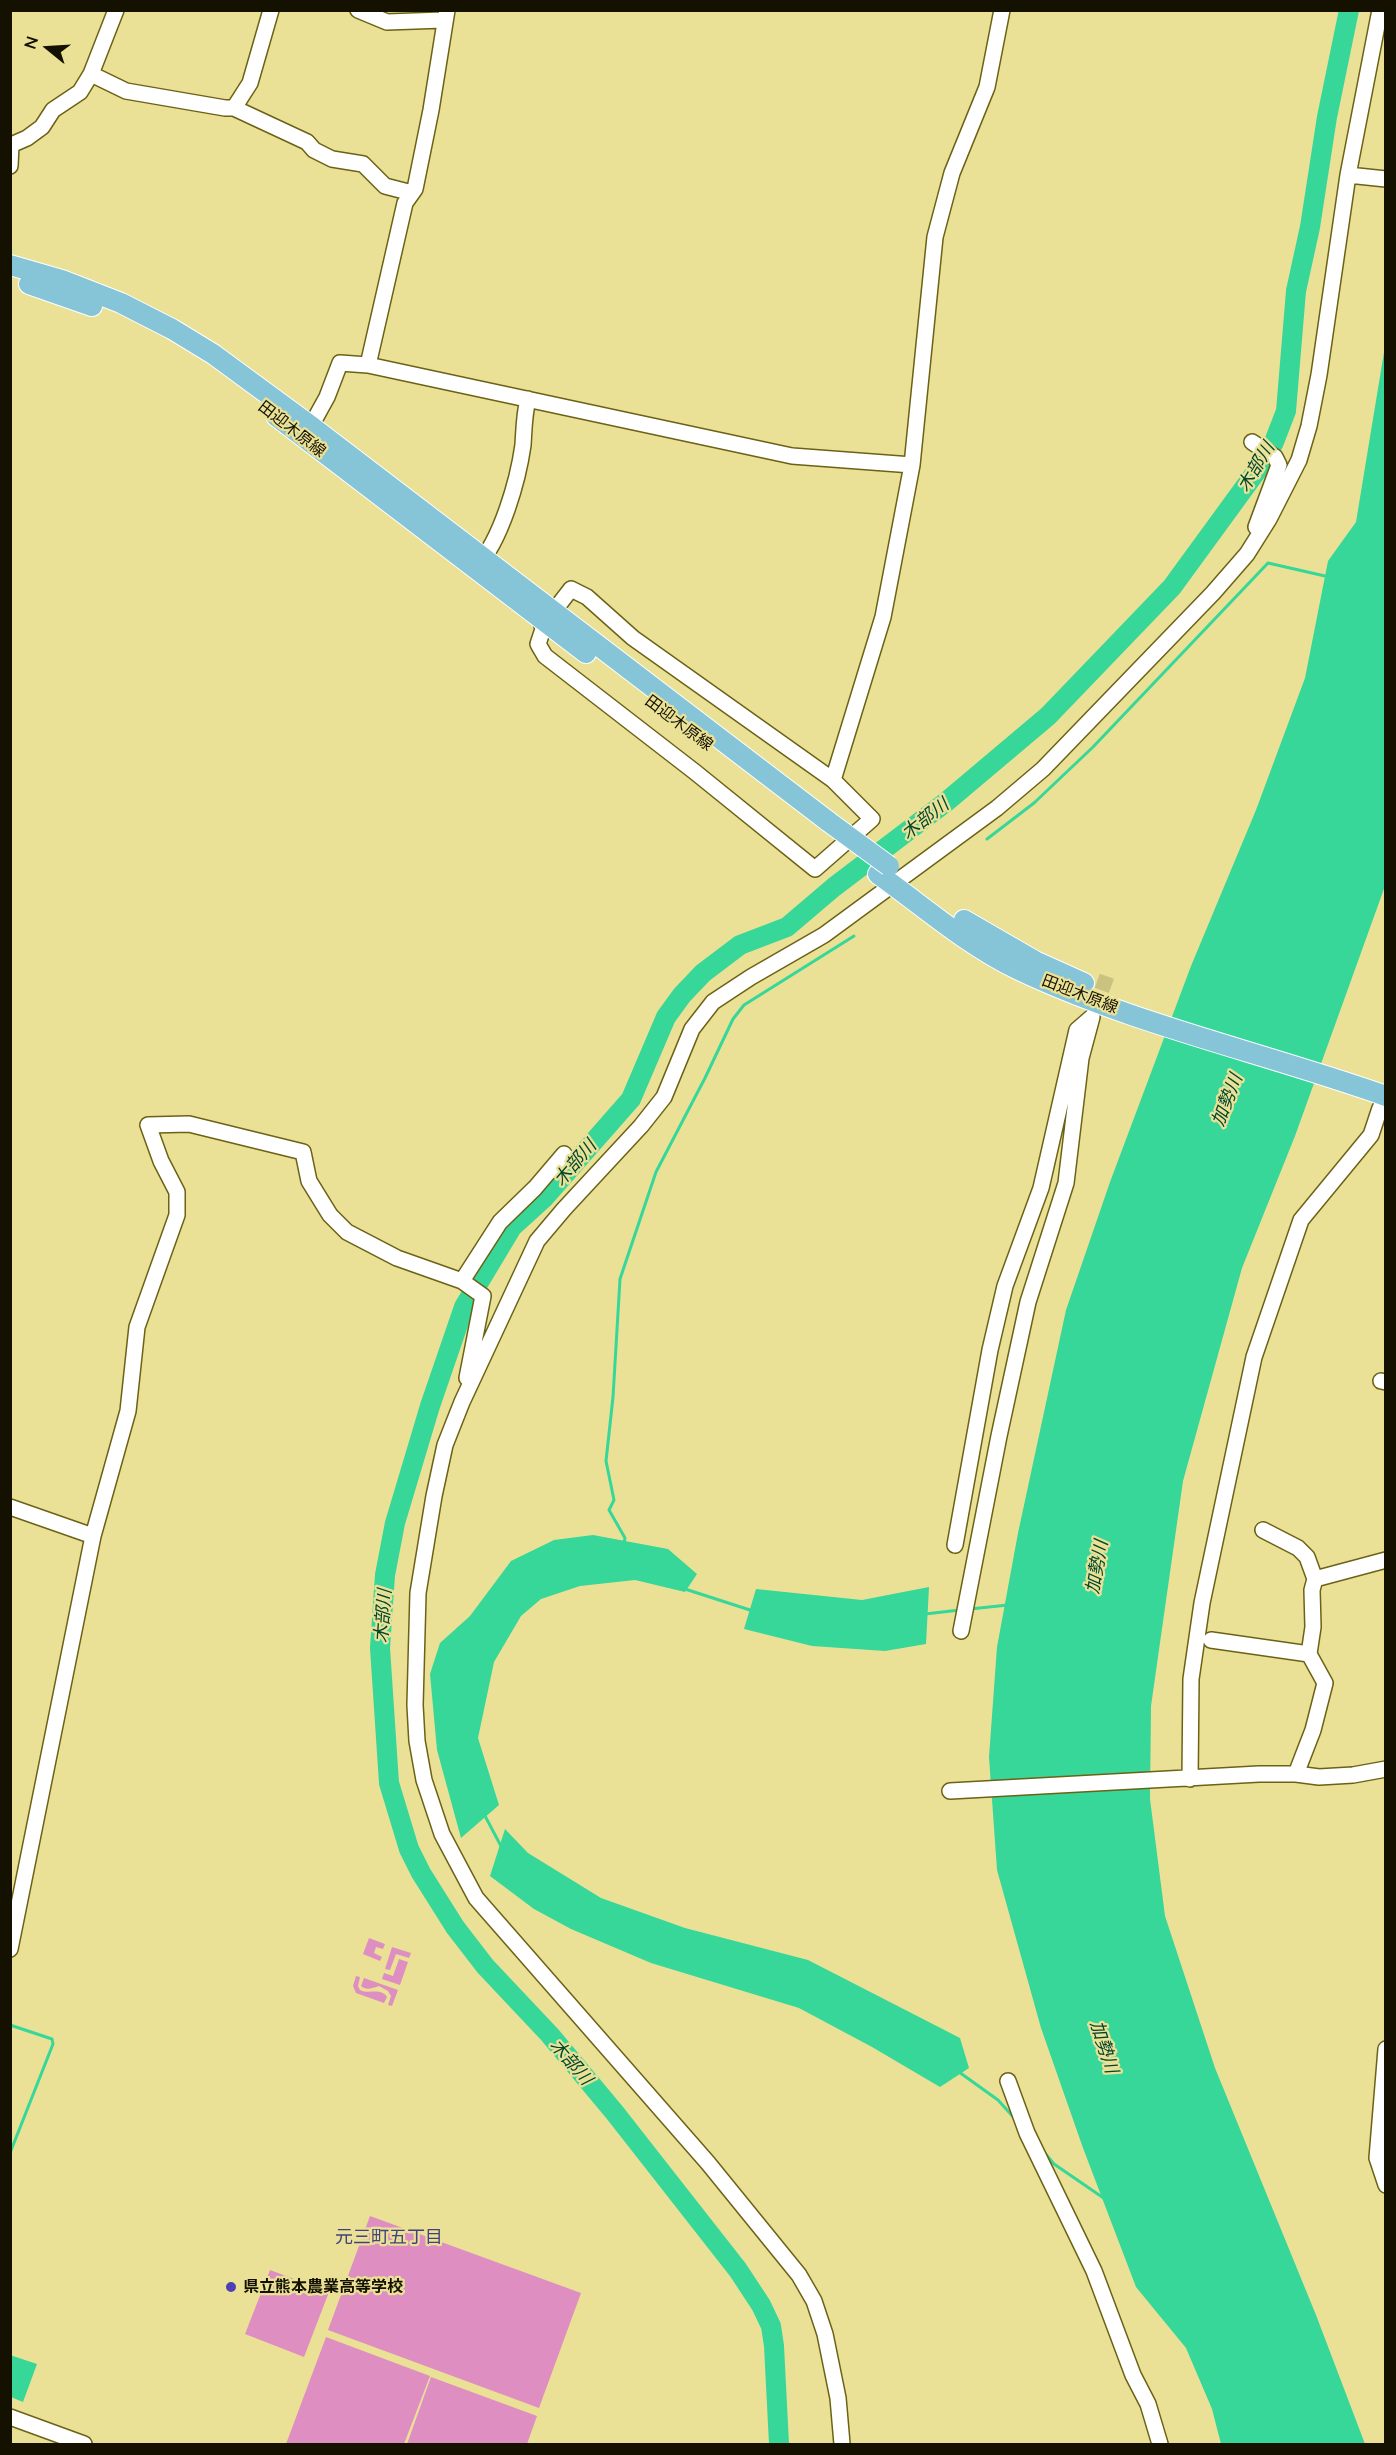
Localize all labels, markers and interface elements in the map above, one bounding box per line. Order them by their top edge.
north arrow [18,18,78,78]
text: N [19,33,41,51]
street label: 田迎木原線 [255,397,329,461]
water label: 木部川 [1233,438,1279,496]
street label: 田迎木原線 [641,691,717,755]
water label: 木部川 [897,794,953,844]
street label: 田迎木原線 [1039,971,1121,1017]
water label: 加勢川 [1207,1071,1247,1129]
water label: 木部川 [549,1136,601,1190]
water label: 加勢川 [1082,1539,1112,1595]
water label: 木部川 [370,1588,396,1644]
water label: 加勢川 [1085,2018,1123,2076]
water label: 木部川 [545,2035,597,2089]
district label: 元三町五丁目 [335,2226,443,2248]
place label: 県立熊本農業高等学校 [243,2277,403,2297]
marker: 県立熊本農業高等学校 [224,2280,238,2294]

